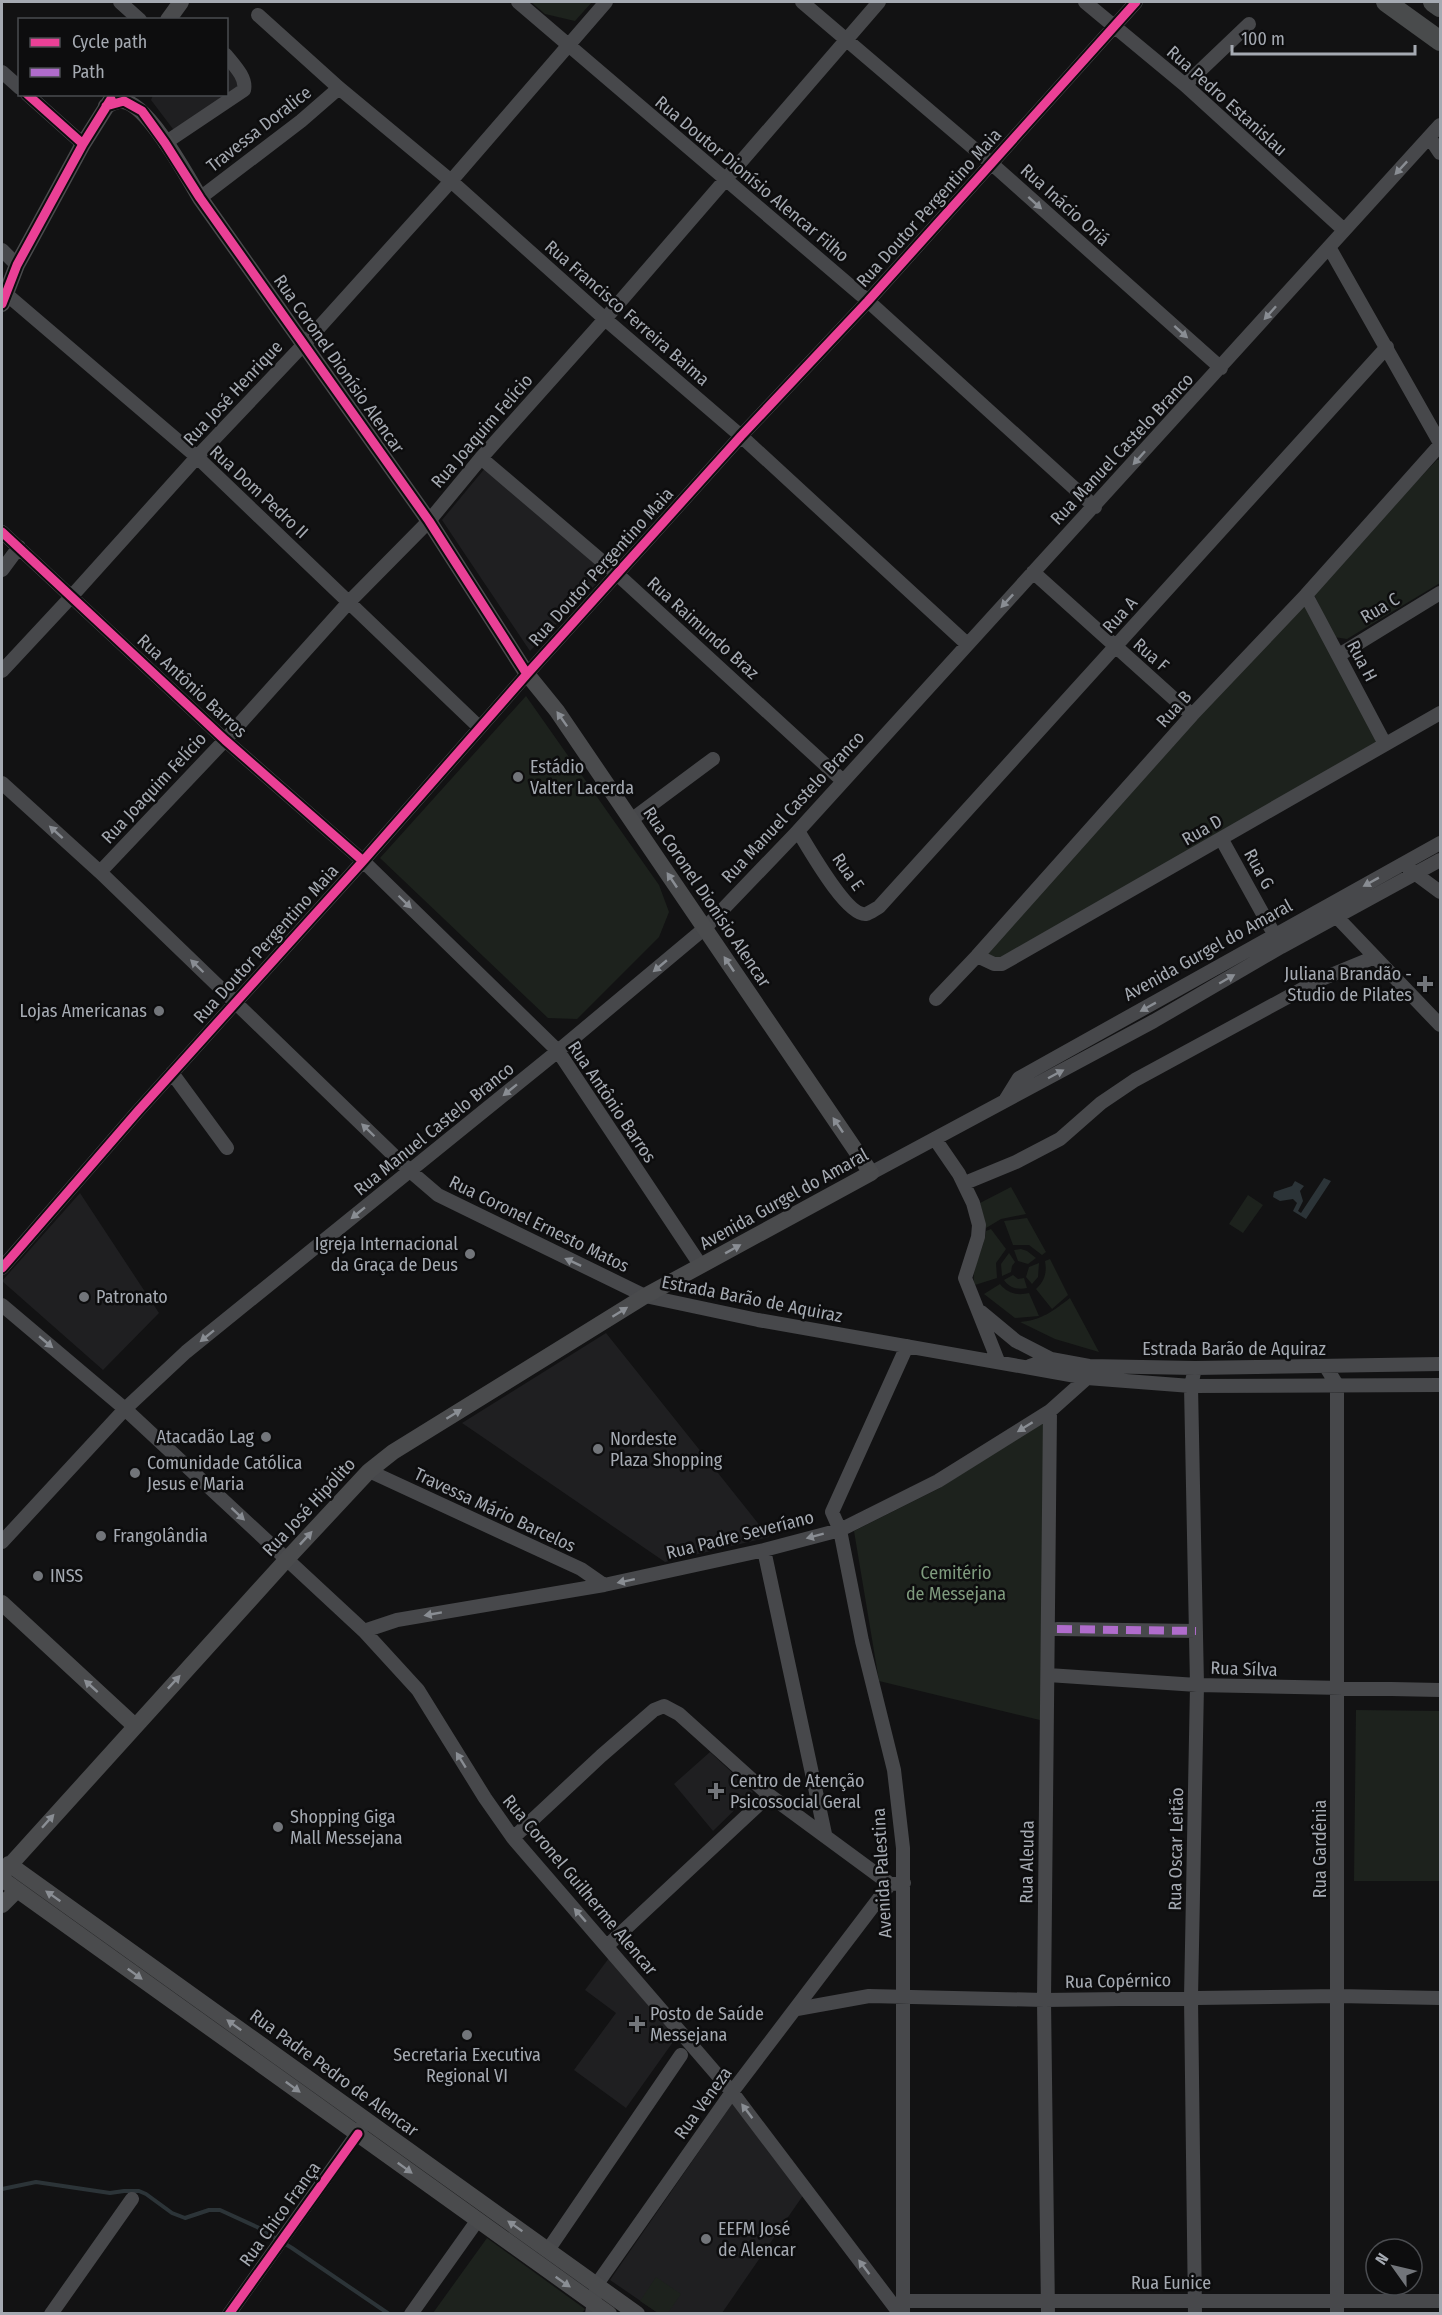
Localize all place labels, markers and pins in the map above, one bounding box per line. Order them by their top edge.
place label: Estádio Valter Lacerda [530,756,634,799]
marker: Estádio Valter Lacerda [511,770,525,784]
place label: Juliana Brandão - Studio de Pilates [1284,963,1412,1006]
marker: Juliana Brandão - Studio de Pilates [1416,975,1434,993]
place label: Lojas Americanas [20,1000,147,1022]
marker: Lojas Americanas [152,1004,166,1018]
place label: Igreja Internacional da Graça de Deus [315,1233,458,1276]
marker: Igreja Internacional da Graça de Deus [463,1247,477,1261]
place label: Patronato [96,1286,168,1308]
marker: Patronato [77,1290,91,1304]
place label: Atacadão Lag [156,1426,255,1448]
place label: Nordeste Plaza Shopping [610,1428,723,1471]
marker: Atacadão Lag [259,1430,273,1444]
marker: Nordeste Plaza Shopping [591,1442,605,1456]
place label: Comunidade Católica Jesus e Maria [147,1452,302,1495]
marker: Comunidade Católica Jesus e Maria [128,1466,142,1480]
place label: Frangolândia [113,1525,208,1547]
marker: Frangolândia [94,1529,108,1543]
place label: INSS [50,1565,83,1587]
marker: INSS [31,1569,45,1583]
place label: Centro de Atenção Psicossocial Geral [730,1770,865,1813]
marker: Centro de Atenção Psicossocial Geral [707,1782,725,1800]
place label: Shopping Giga Mall Messejana [290,1806,403,1849]
marker: Shopping Giga Mall Messejana [271,1820,285,1834]
place label: Posto de Saúde Messejana [650,2003,764,2046]
marker: Posto de Saúde Messejana [628,2015,646,2033]
marker: Secretaria Executiva Regional VI [460,2028,474,2042]
place label: Secretaria Executiva Regional VI [393,2044,541,2087]
place label: EEFM José de Alencar [718,2218,797,2261]
marker: EEFM José de Alencar [699,2232,713,2246]

